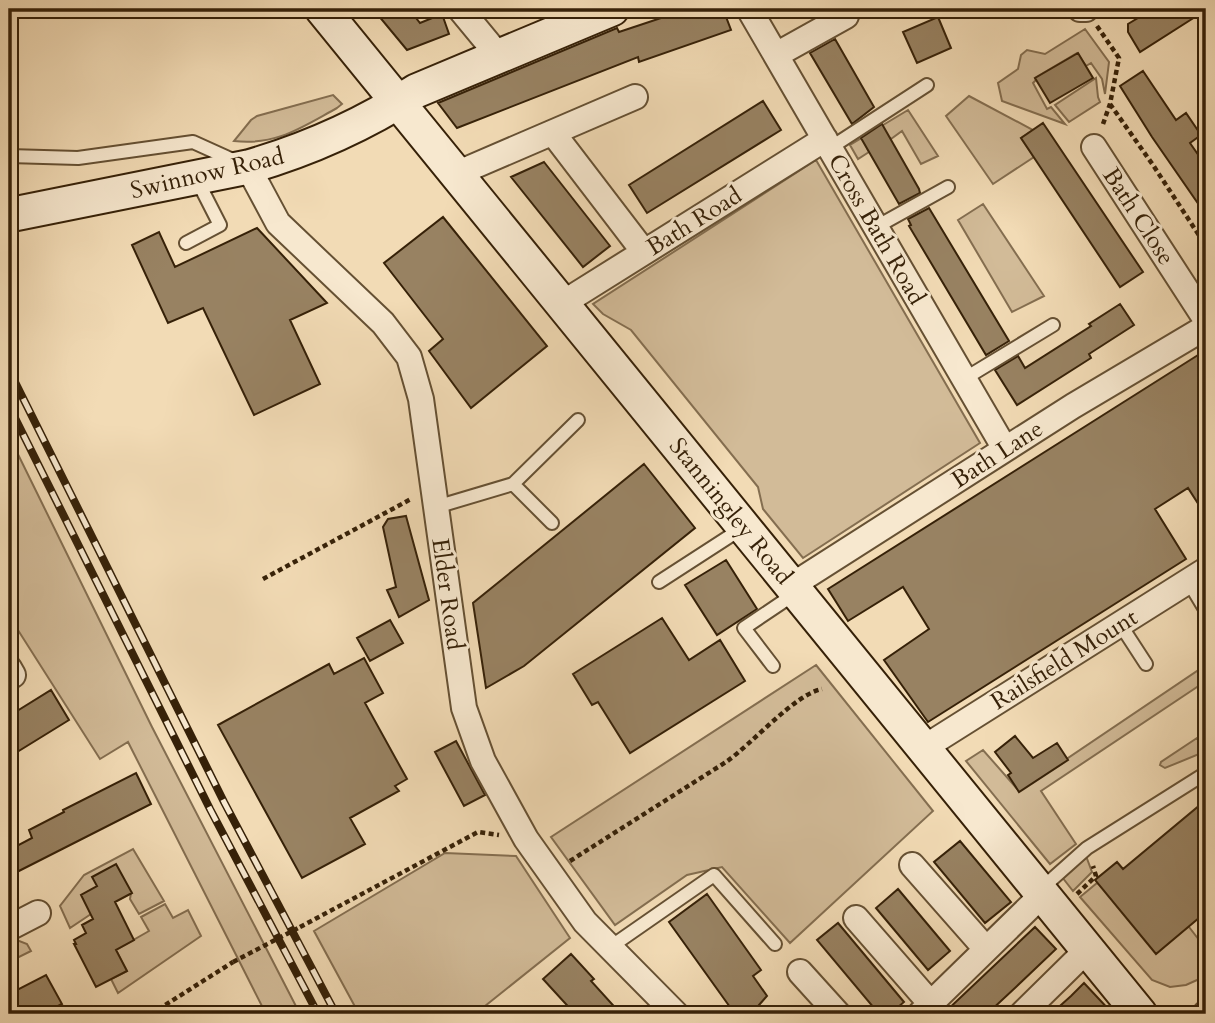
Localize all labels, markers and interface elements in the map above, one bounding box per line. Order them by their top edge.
street label: Swinnow Road [127,140,287,207]
street label: Cross Bath Road [820,148,933,311]
street label: Bath Close [1095,161,1182,271]
street label: Bath Road [640,179,748,264]
street label: Bath Lane [945,412,1050,496]
street label: Stanningley Road [661,431,800,592]
street label: Elder Road [423,536,472,652]
street label: Railsfield Mount [984,601,1144,718]

